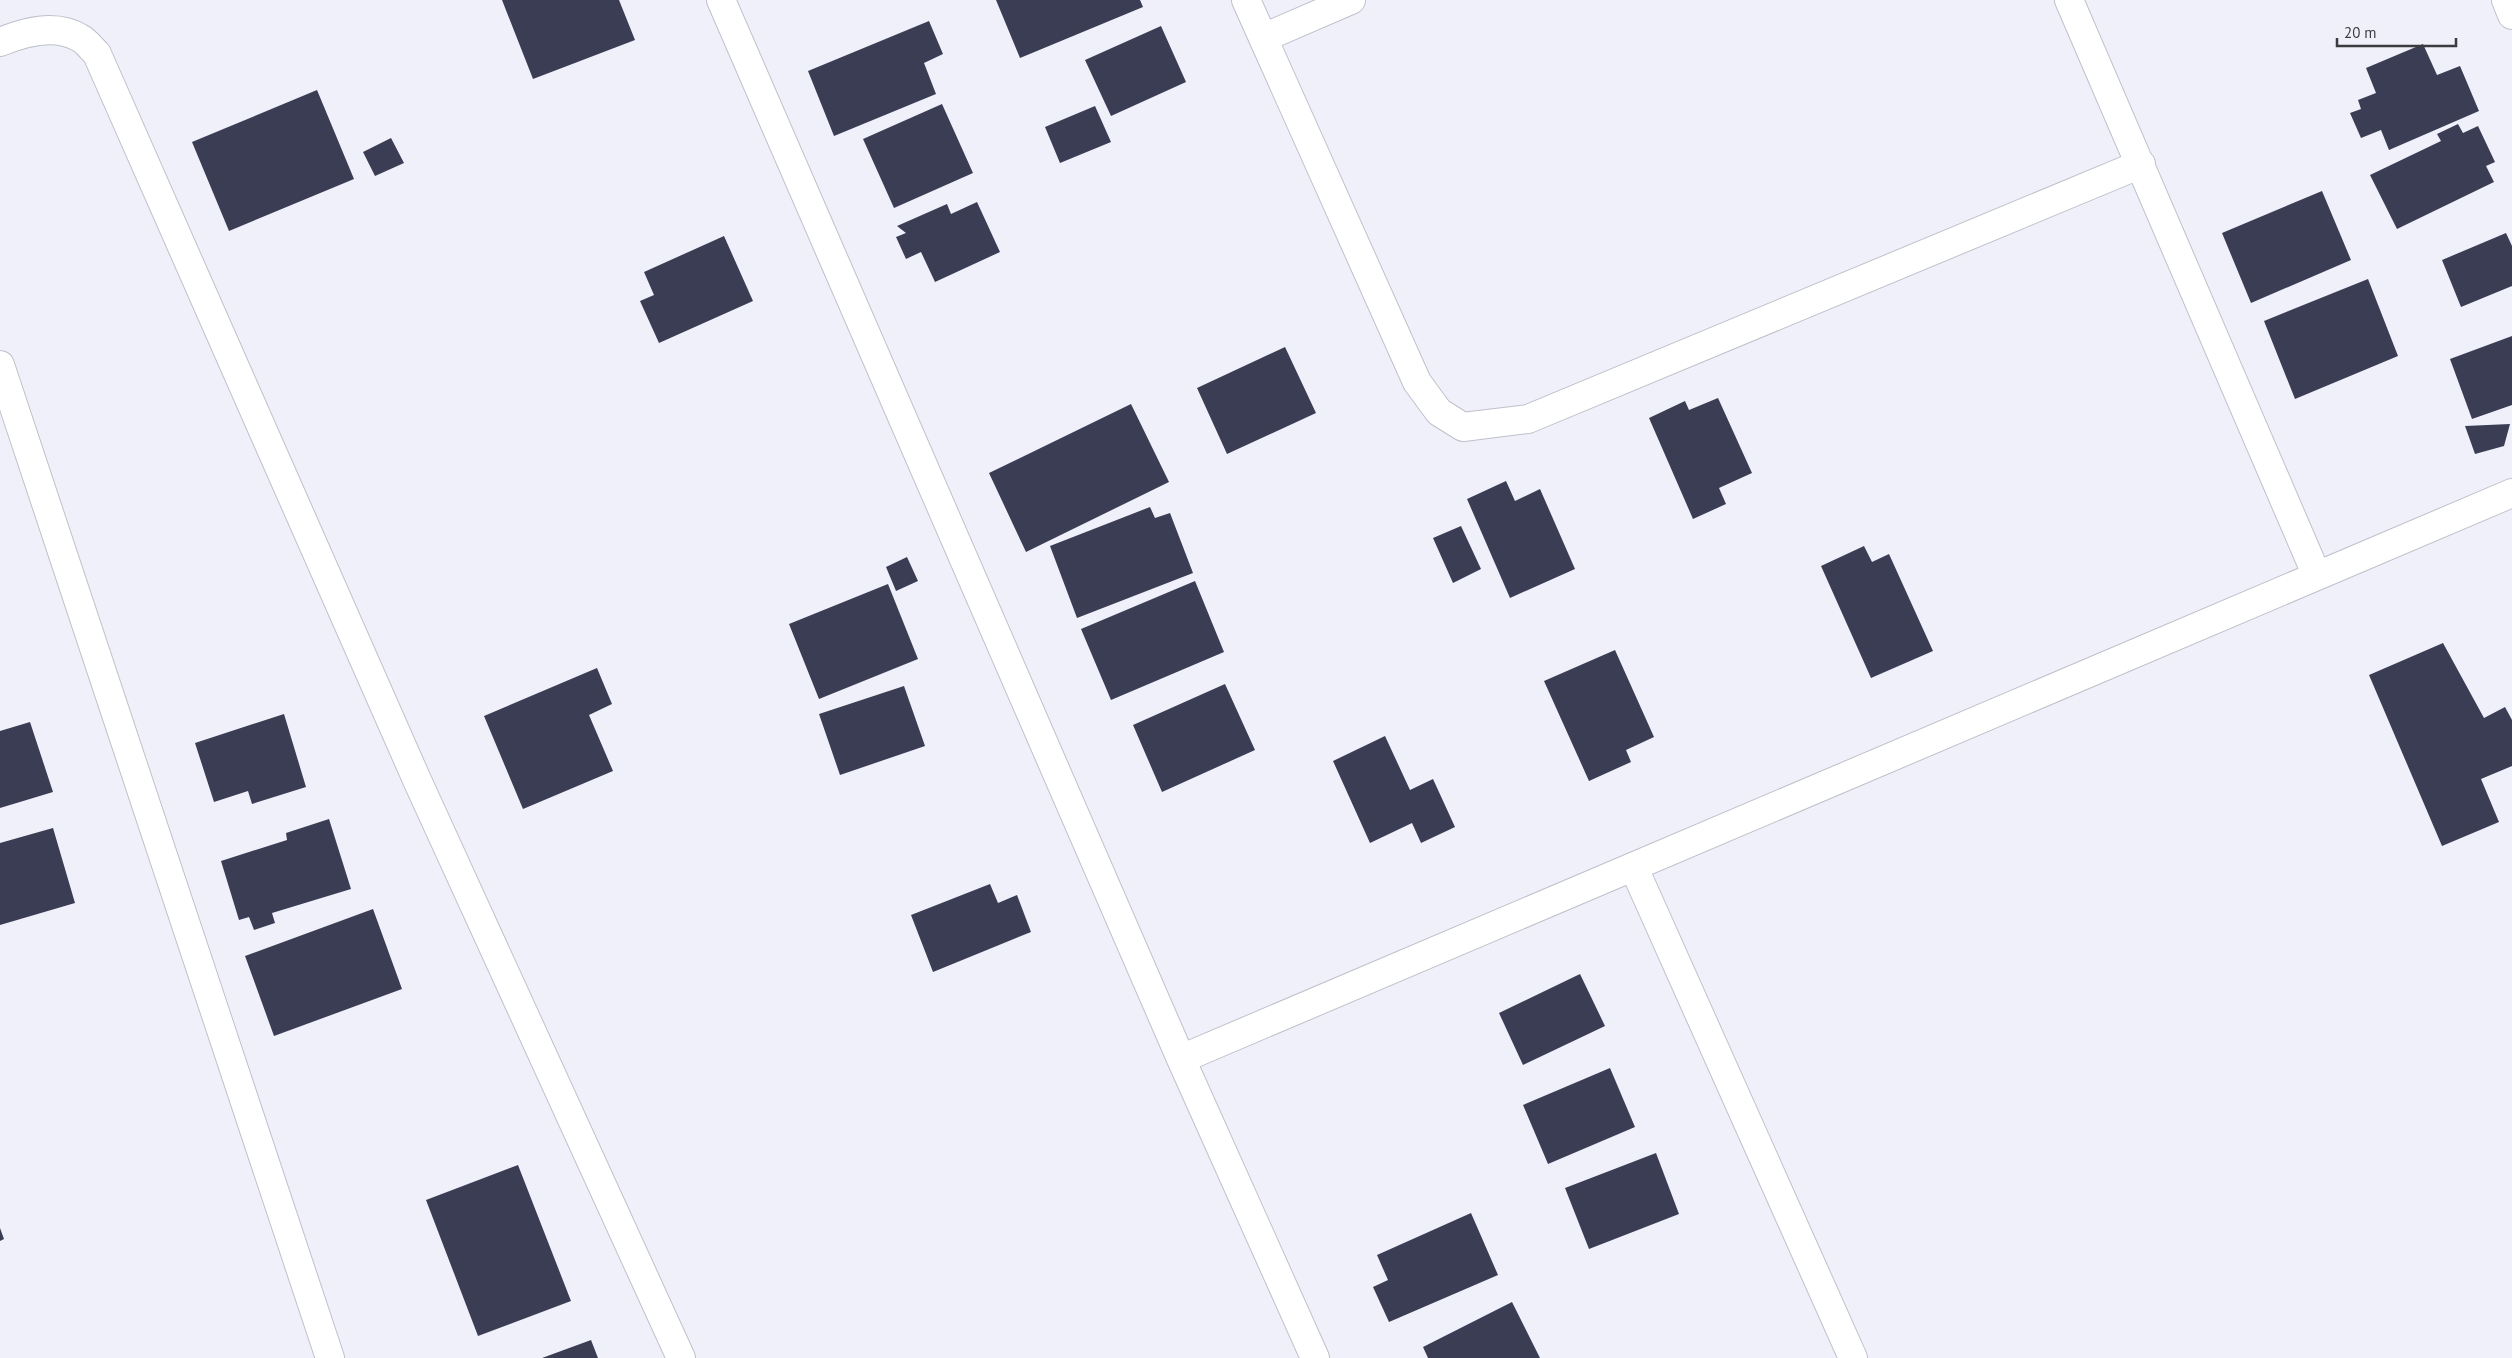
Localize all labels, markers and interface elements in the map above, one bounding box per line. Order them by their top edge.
scale bar [2337,15,2456,47]
text: 20 m [2344,23,2377,42]

